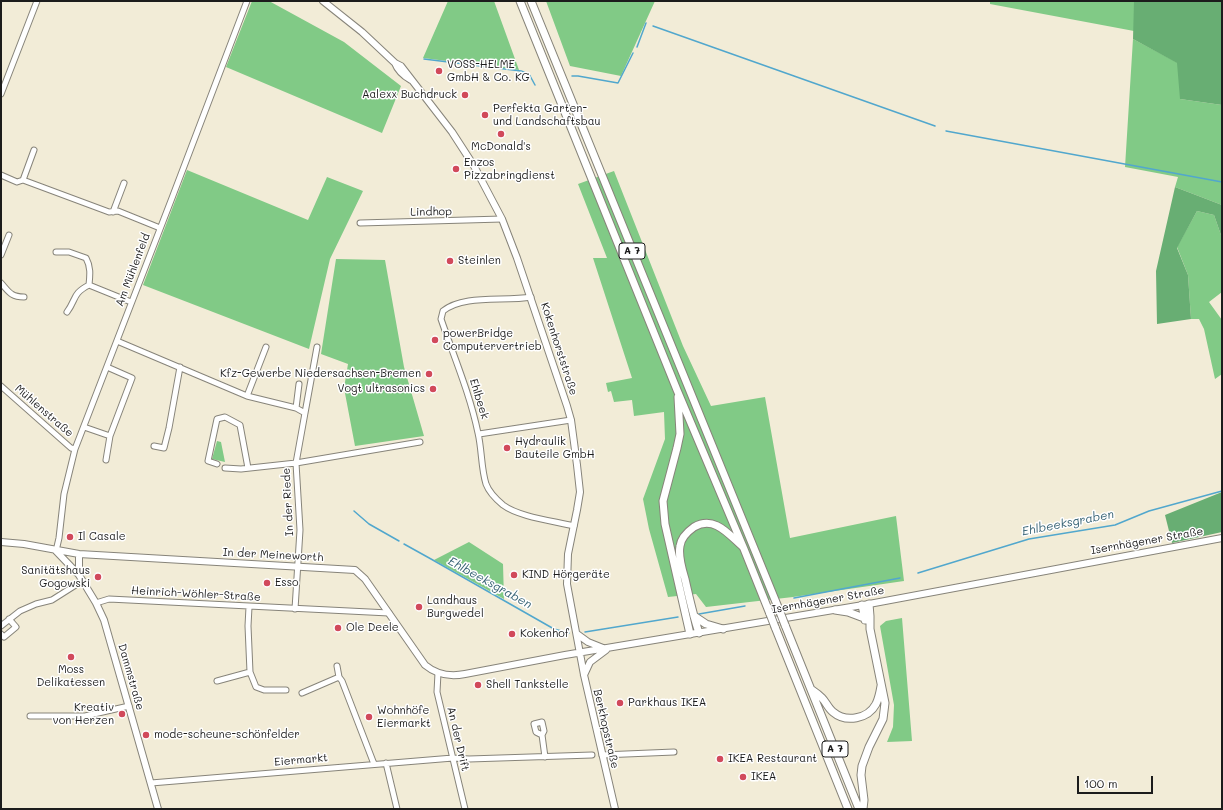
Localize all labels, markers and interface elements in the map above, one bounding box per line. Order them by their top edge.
place label: VOSS-HELME GmbH & Co. KG [447,58,530,84]
marker: VOSS-HELME GmbH & Co. KG [434,66,444,76]
place label: Aalexx Buchdruck [362,88,457,102]
marker: Aalexx Buchdruck [460,90,470,100]
place label: Perfekta Garten- und Landschaftsbau [493,102,601,128]
marker: Perfekta Garten- und Landschaftsbau [480,110,490,120]
marker: McDonald's [496,129,506,139]
place label: McDonald's [471,140,531,154]
place label: Enzos Pizzabringdienst [464,156,555,182]
marker: Enzos Pizzabringdienst [451,164,461,174]
street label: Lindhop [410,205,452,219]
street label: Am Mühlenfeld [113,232,153,308]
road number: A 7 [619,243,645,259]
place label: Steinlen [458,254,501,268]
marker: Steinlen [445,256,455,266]
street label: Kokenhorststraße [538,301,580,397]
place label: powerBridge Computervertrieb [443,327,542,353]
marker: powerBridge Computervertrieb [430,335,440,345]
place label: Kfz-Gewerbe Niedersachsen-Bremen [220,367,421,381]
marker: Kfz-Gewerbe Niedersachsen-Bremen [424,369,434,379]
street label: Ehlbeek [467,377,491,421]
street label: Mühlenstraße [12,382,76,440]
place label: Vogt ultrasonics [338,382,425,396]
marker: Vogt ultrasonics [428,384,438,394]
place label: Hydraulik Bauteile GmbH [515,435,595,461]
marker: Hydraulik Bauteile GmbH [502,443,512,453]
street label: In der Riede [280,468,296,536]
water label: Ehlbeeksgraben [1021,507,1115,539]
street label: Isernhägener Straße [1090,525,1204,557]
place label: Il Casale [78,530,126,544]
marker: Il Casale [65,532,75,542]
street label: In der Meineworth [222,546,324,564]
water label: Ehlbeeksgraben [446,554,534,612]
place label: Sanitätshaus Gogowski [21,564,90,590]
place label: KIND Hörgeräte [522,568,610,582]
marker: KIND Hörgeräte [509,570,519,580]
marker: Sanitätshaus Gogowski [93,572,103,582]
place label: Esso [275,576,299,590]
marker: Esso [262,578,272,588]
street label: Heinrich-Wöhler-Straße [131,584,261,604]
street label: Isernhägener Straße [771,584,885,616]
place label: Landhaus Burgwedel [427,594,484,620]
marker: Landhaus Burgwedel [414,602,424,612]
place label: Ole Deele [346,621,399,635]
marker: Ole Deele [333,623,343,633]
place label: Kokenhof [520,627,569,641]
marker: Kokenhof [507,629,517,639]
street label: Dammstraße [115,642,147,712]
marker: Moss Delikatessen [66,652,76,662]
place label: Moss Delikatessen [37,663,105,689]
place label: Shell Tankstelle [486,678,568,692]
marker: Shell Tankstelle [473,680,483,690]
street label: Berkhopstraße [590,688,622,770]
place label: Parkhaus IKEA [628,696,706,710]
marker: Parkhaus IKEA [615,698,625,708]
place label: Kreativ von Herzen [53,701,114,727]
place label: Wohnhöfe Eiermarkt [377,704,431,730]
street label: An der Drift [444,706,472,772]
marker: Kreativ von Herzen [117,709,127,719]
marker: Wohnhöfe Eiermarkt [364,712,374,722]
place label: mode-scheune-schönfelder [154,728,300,742]
marker: mode-scheune-schönfelder [141,730,151,740]
road number: A 7 [822,741,848,757]
street label: Eiermarkt [274,751,328,769]
place label: IKEA Restaurant [728,752,817,766]
marker: IKEA Restaurant [715,754,725,764]
scale bar [1079,768,1155,794]
place label: IKEA [751,770,776,784]
marker: IKEA [738,772,748,782]
text: 100 m [1084,775,1118,791]

